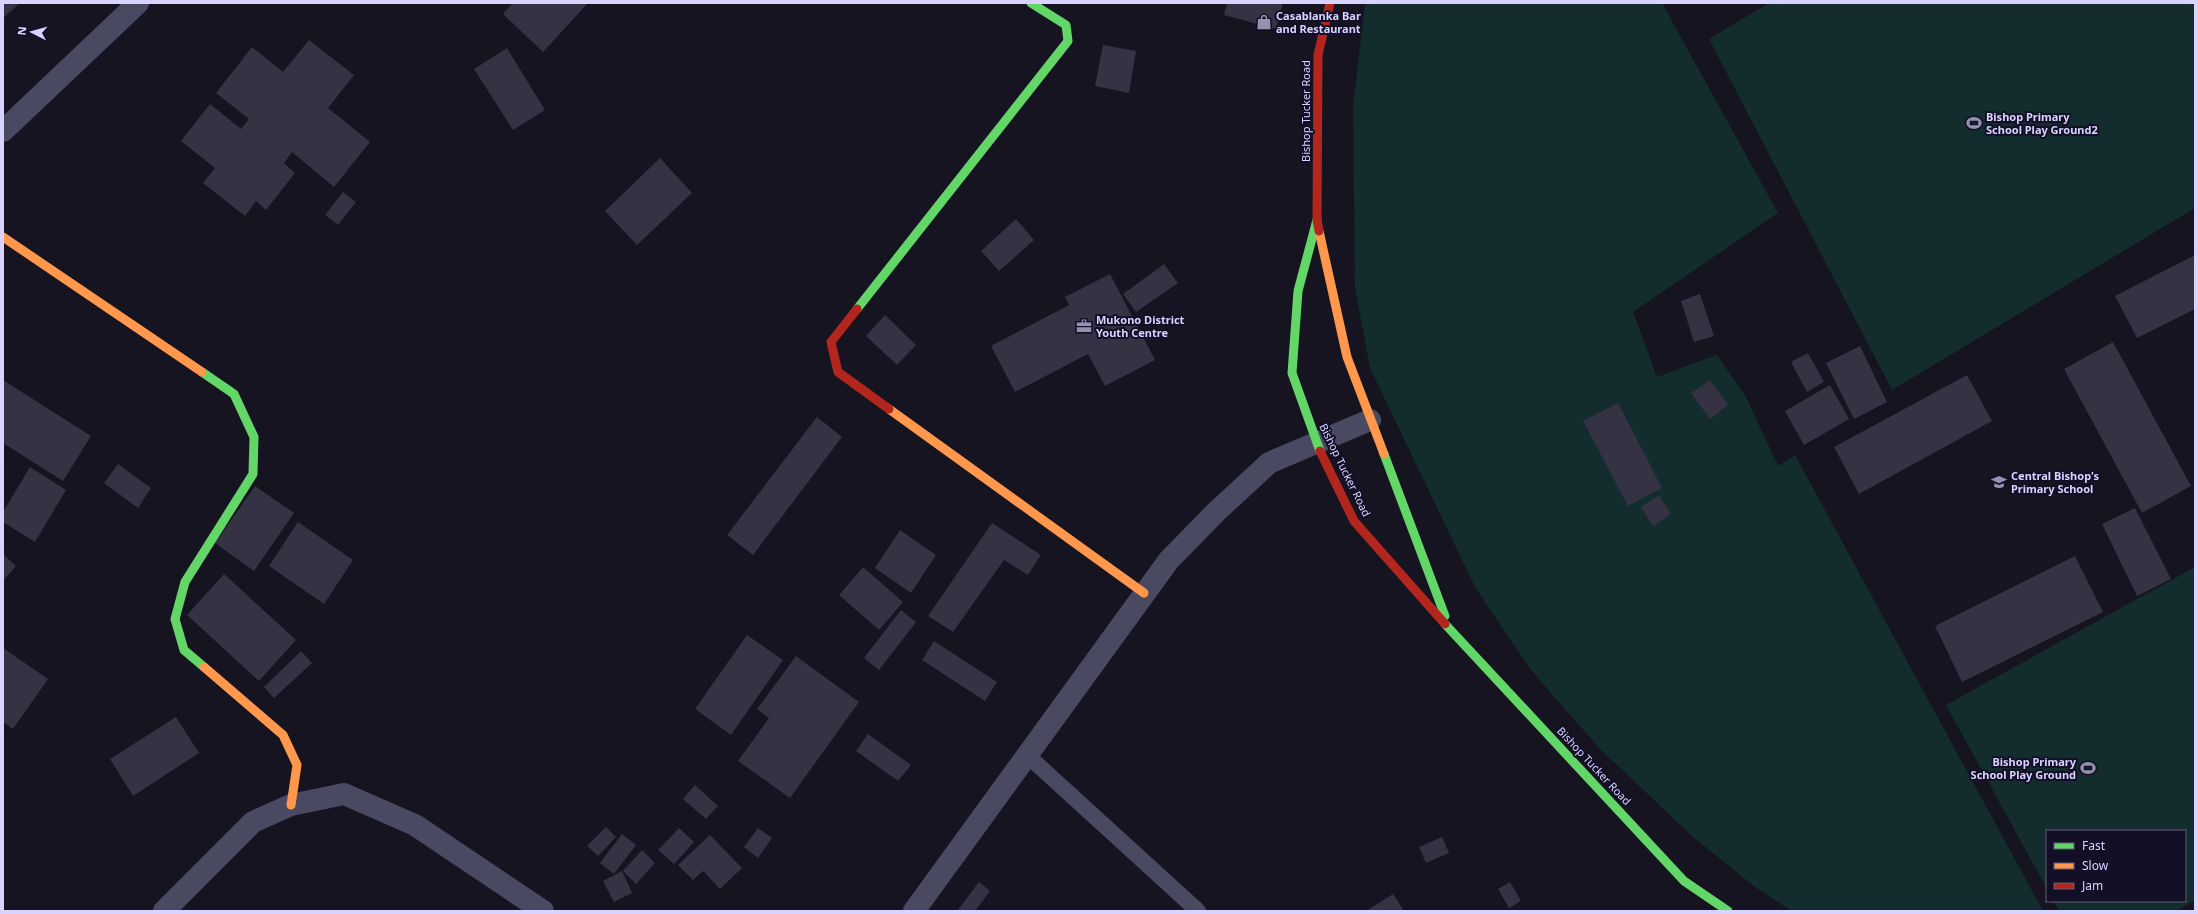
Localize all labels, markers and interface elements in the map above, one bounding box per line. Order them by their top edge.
place label: Casablanka Bar and Restaurant [1276,8,1361,36]
north arrow [12,12,52,52]
shop icon: Casablanka Bar and Restaurant [1255,13,1273,31]
text: N [14,26,29,36]
street label: Bishop Tucker Road [1298,60,1313,162]
place label: Bishop Primary School Play Ground2 [1986,109,2098,137]
sports icon: Bishop Primary School Play Ground2 [1965,114,1983,132]
place label: Mukono District Youth Centre [1096,312,1185,340]
office icon: Mukono District Youth Centre [1075,317,1093,335]
street label: Bishop Tucker Road [1316,421,1375,519]
place label: Central Bishop's Primary School [2011,468,2100,496]
school or university icon: Central Bishop's Primary School [1990,473,2008,491]
street label: Bishop Tucker Road [1554,723,1635,808]
place label: Bishop Primary School Play Ground [1971,754,2077,782]
sports icon: Bishop Primary School Play Ground [2079,759,2097,777]
legend [2046,830,2186,902]
text: Fast [2082,837,2106,854]
text: Slow [2082,857,2109,874]
text: Jam [2081,877,2103,894]

